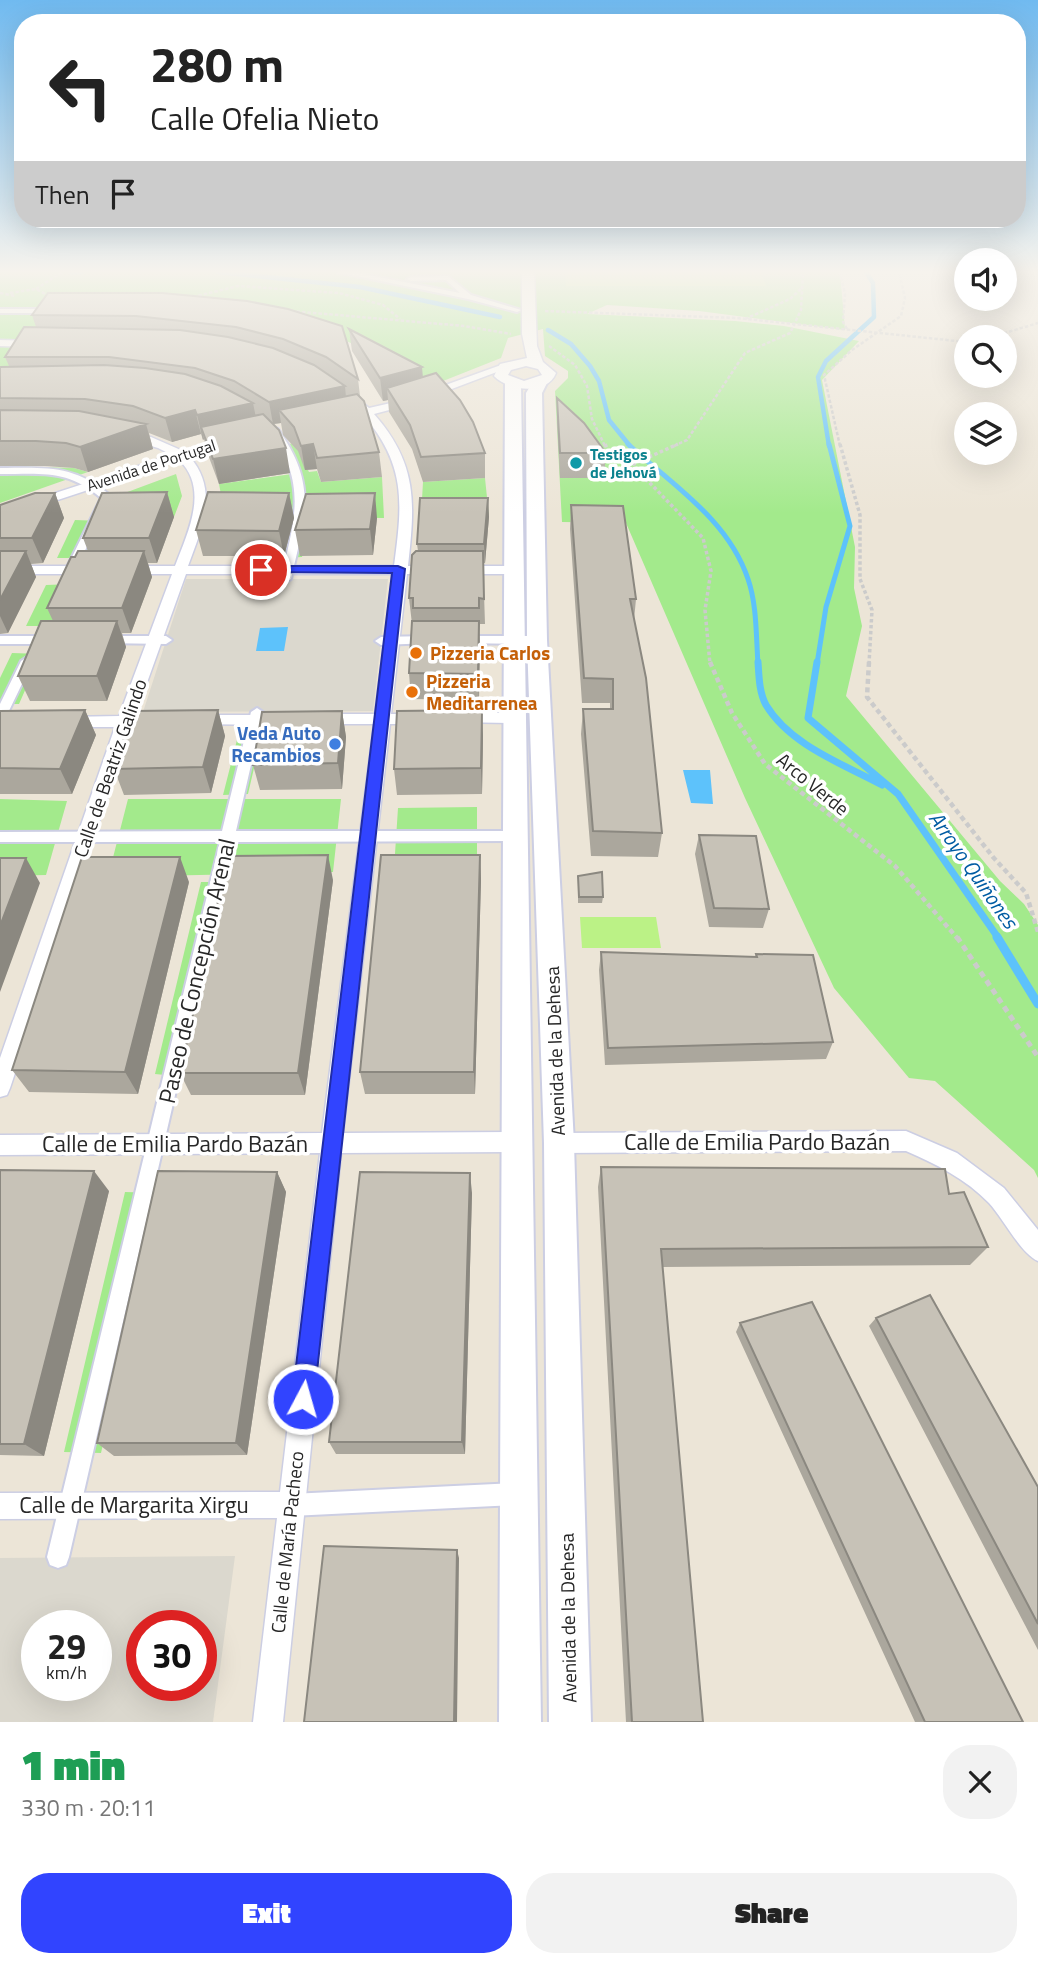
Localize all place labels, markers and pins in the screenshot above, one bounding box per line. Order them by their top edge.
place label: Testigos de Jehová [590,442,657,484]
marker: Testigos de Jehová [568,455,584,471]
pin [231,540,291,600]
place label: Pizzeria Carlos [430,638,550,667]
marker: Pizzeria Carlos [408,645,424,661]
place label: Pizzeria Meditarrenea [426,666,538,717]
marker: Pizzeria Meditarrenea [404,684,420,700]
place label: Veda Auto Recambios [231,718,321,769]
marker: Veda Auto Recambios [327,736,343,752]

